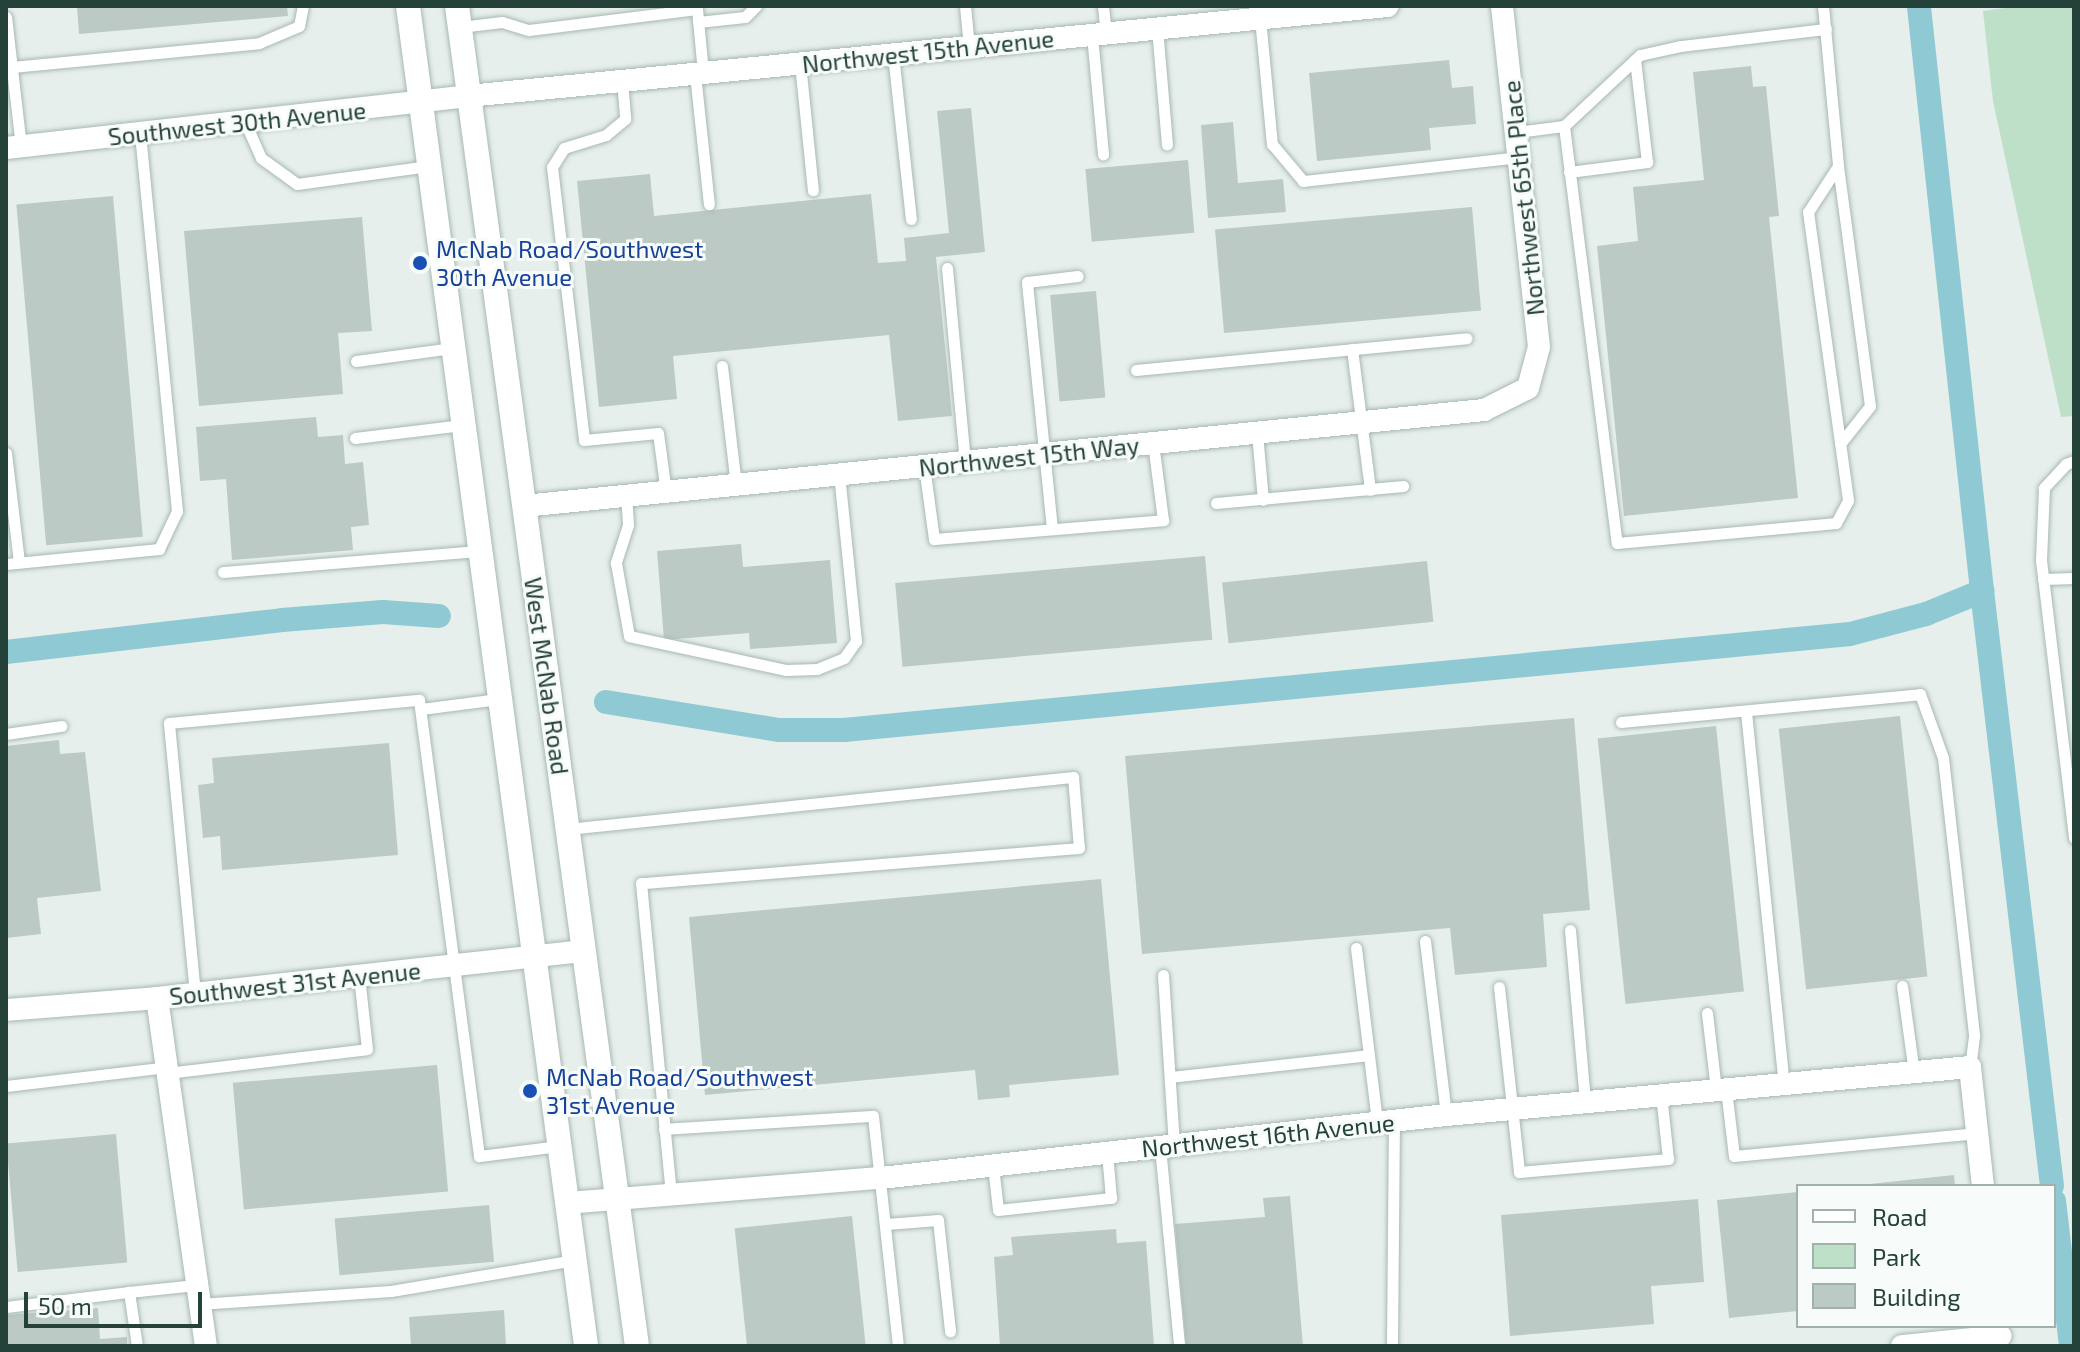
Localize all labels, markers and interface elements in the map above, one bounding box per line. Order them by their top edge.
street label: Northwest 15th Avenue [800,23,1056,79]
street label: Northwest 65th Place [1496,79,1550,317]
street label: Southwest 30th Avenue [106,95,368,151]
place label: McNab Road/Southwest 30th Avenue [436,235,703,291]
marker: McNab Road/Southwest 30th Avenue [411,254,429,272]
street label: Northwest 15th Way [917,430,1141,482]
street label: West McNab Road [519,575,575,777]
street label: Southwest 31st Avenue [168,955,422,1011]
place label: McNab Road/Southwest 31st Avenue [546,1063,813,1119]
marker: McNab Road/Southwest 31st Avenue [521,1082,539,1100]
street label: Northwest 16th Avenue [1140,1107,1396,1163]
legend [1796,1184,2056,1328]
text: Road [1872,1202,1927,1231]
text: Park [1872,1242,1921,1271]
scale bar [28,1276,206,1326]
text: Building [1872,1282,1961,1311]
text: 50 m [38,1291,92,1320]

